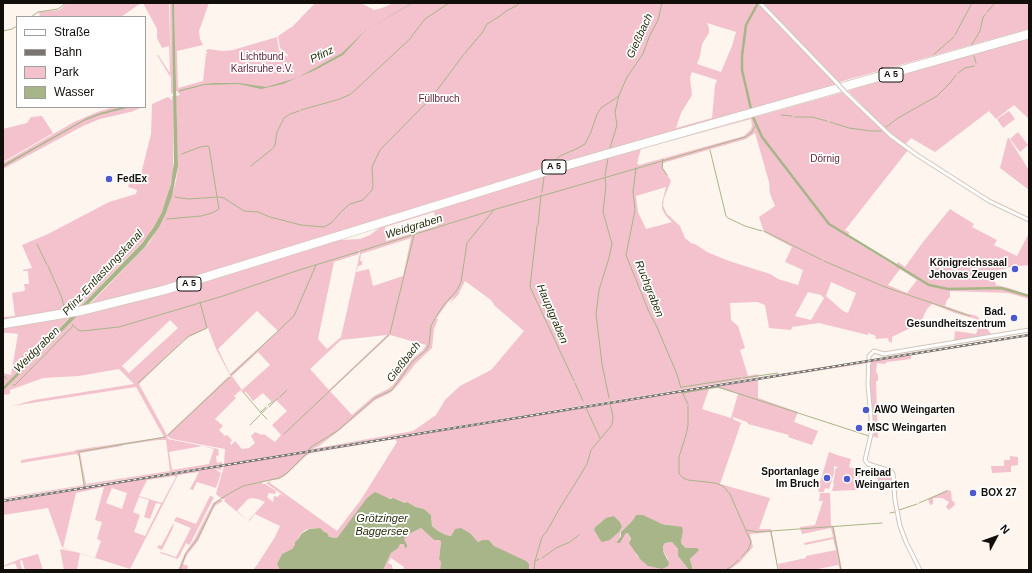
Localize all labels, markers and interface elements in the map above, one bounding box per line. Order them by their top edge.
water label: Gießbach [624,12,656,60]
legend [16,16,146,108]
text: Straße [54,25,90,39]
water label: Pfinz [308,44,336,66]
text: Bahn [54,45,82,59]
park label: Lichtbund Karlsruhe e.V. [231,51,293,74]
text: Park [54,65,79,79]
road number: A 5 [879,68,903,82]
text: Wasser [54,85,94,99]
park label: Füllbruch [418,93,460,105]
park label: Dörnig [810,153,840,165]
road number: A 5 [542,160,566,174]
place label: FedEx [117,173,147,185]
marker: FedEx [104,174,114,184]
water label: Weidgraben [384,212,444,242]
water label: Pfinz-Entlastungskanal [60,228,146,318]
place label: Königreichssaal Jehovas Zeugen [929,257,1007,280]
water label: Ruchgraben [632,259,666,319]
marker: Königreichssaal Jehovas Zeugen [1010,264,1020,274]
road number: A 5 [177,277,201,291]
water label: Hauptgraben [533,282,571,346]
place label: Bad. Gesundheitszentrum [907,306,1006,330]
marker: Bad. Gesundheitszentrum [1009,313,1019,323]
water label: Weidgraben [11,324,63,376]
water label: Gießbach [384,339,424,385]
place label: AWO Weingarten [874,404,955,416]
marker: AWO Weingarten [861,405,871,415]
place label: MSC Weingarten [867,422,946,434]
marker: MSC Weingarten [854,423,864,433]
place label: Sportanlage Im Bruch [761,466,819,490]
place label: Freibad Weingarten [855,467,909,490]
marker: Sportanlage Im Bruch [822,473,832,483]
marker: Freibad Weingarten [842,474,852,484]
place label: BOX 27 [981,487,1017,499]
marker: BOX 27 [968,488,978,498]
water label: Grötzinger Baggersee [355,512,409,538]
north arrow [976,517,1016,557]
text: N [998,522,1012,536]

